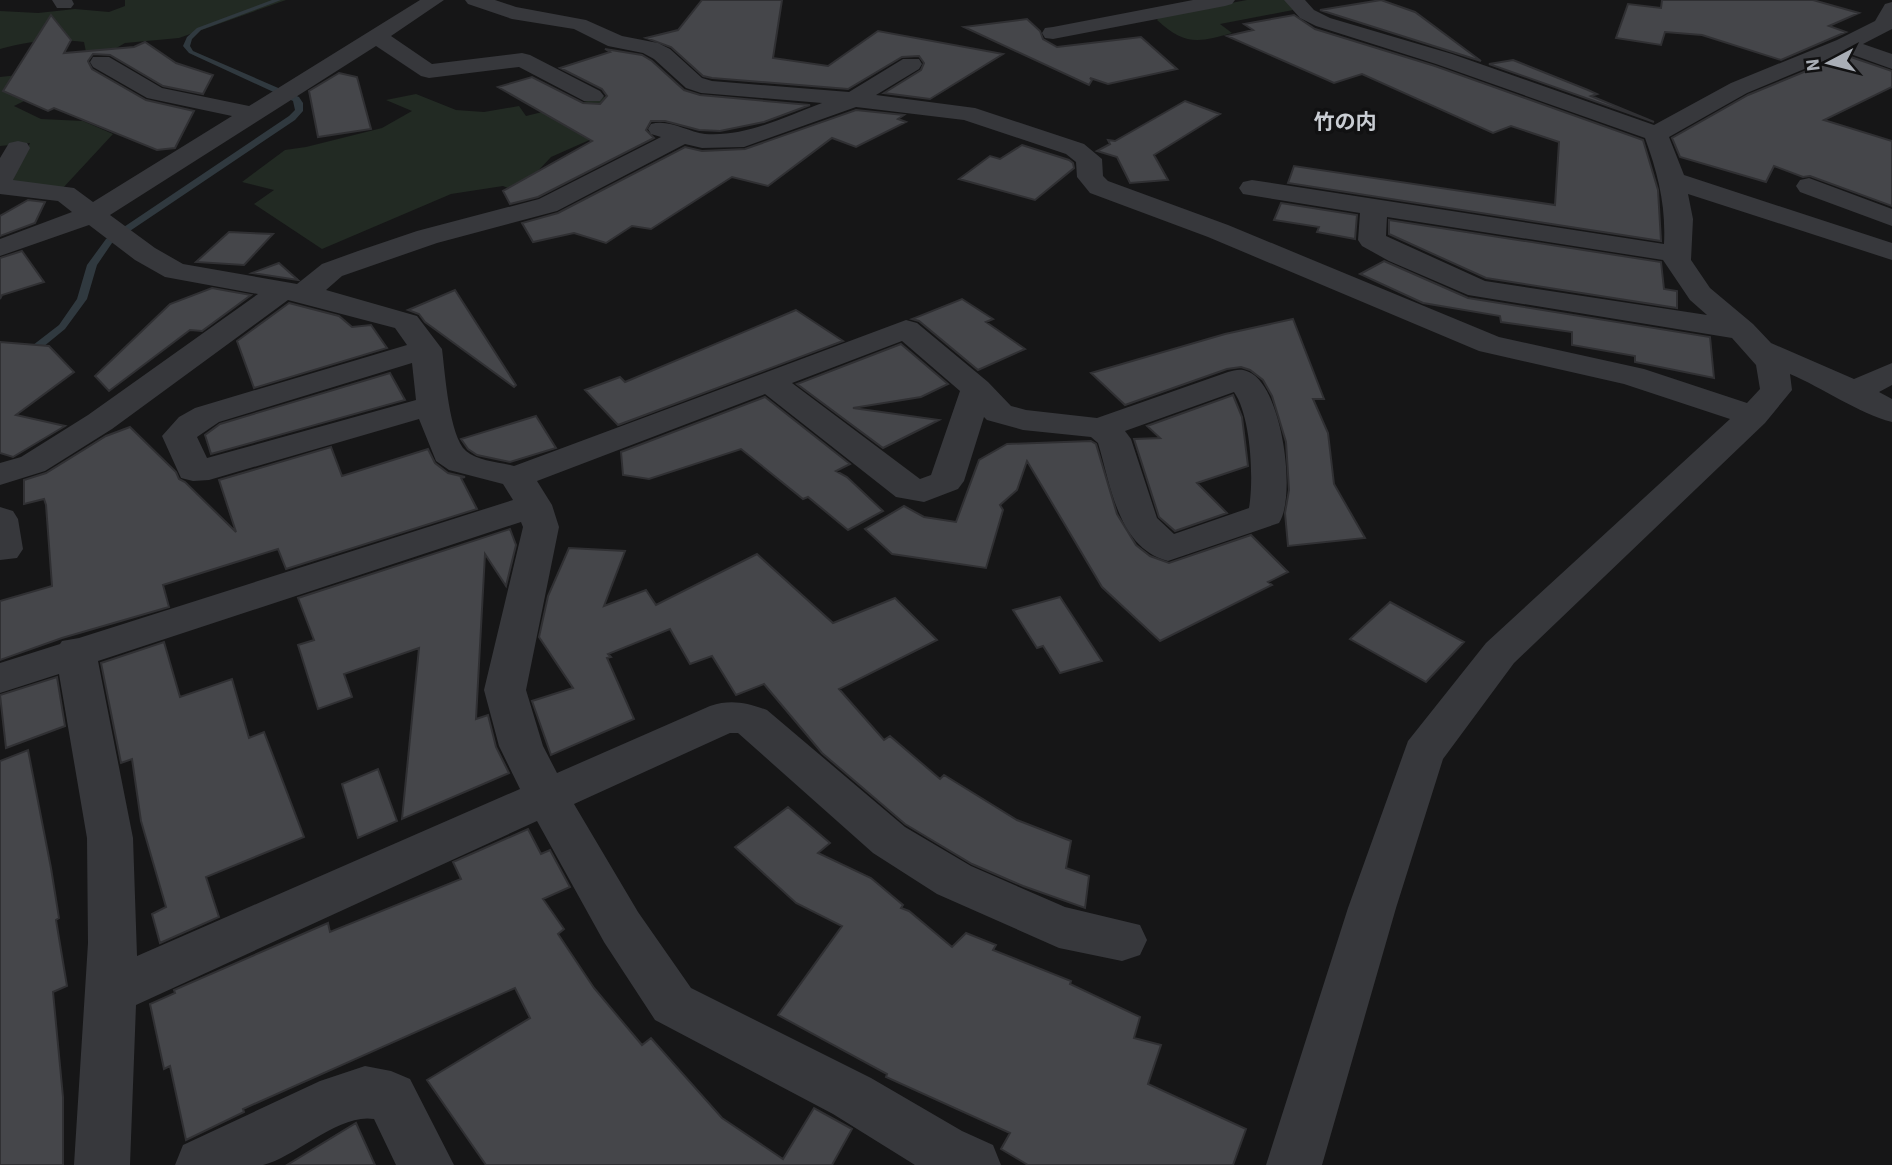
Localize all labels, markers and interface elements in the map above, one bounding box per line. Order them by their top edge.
north arrow [1794,28,1864,98]
text: N [1799,57,1828,73]
district label: 竹の内 [1314,107,1377,137]

